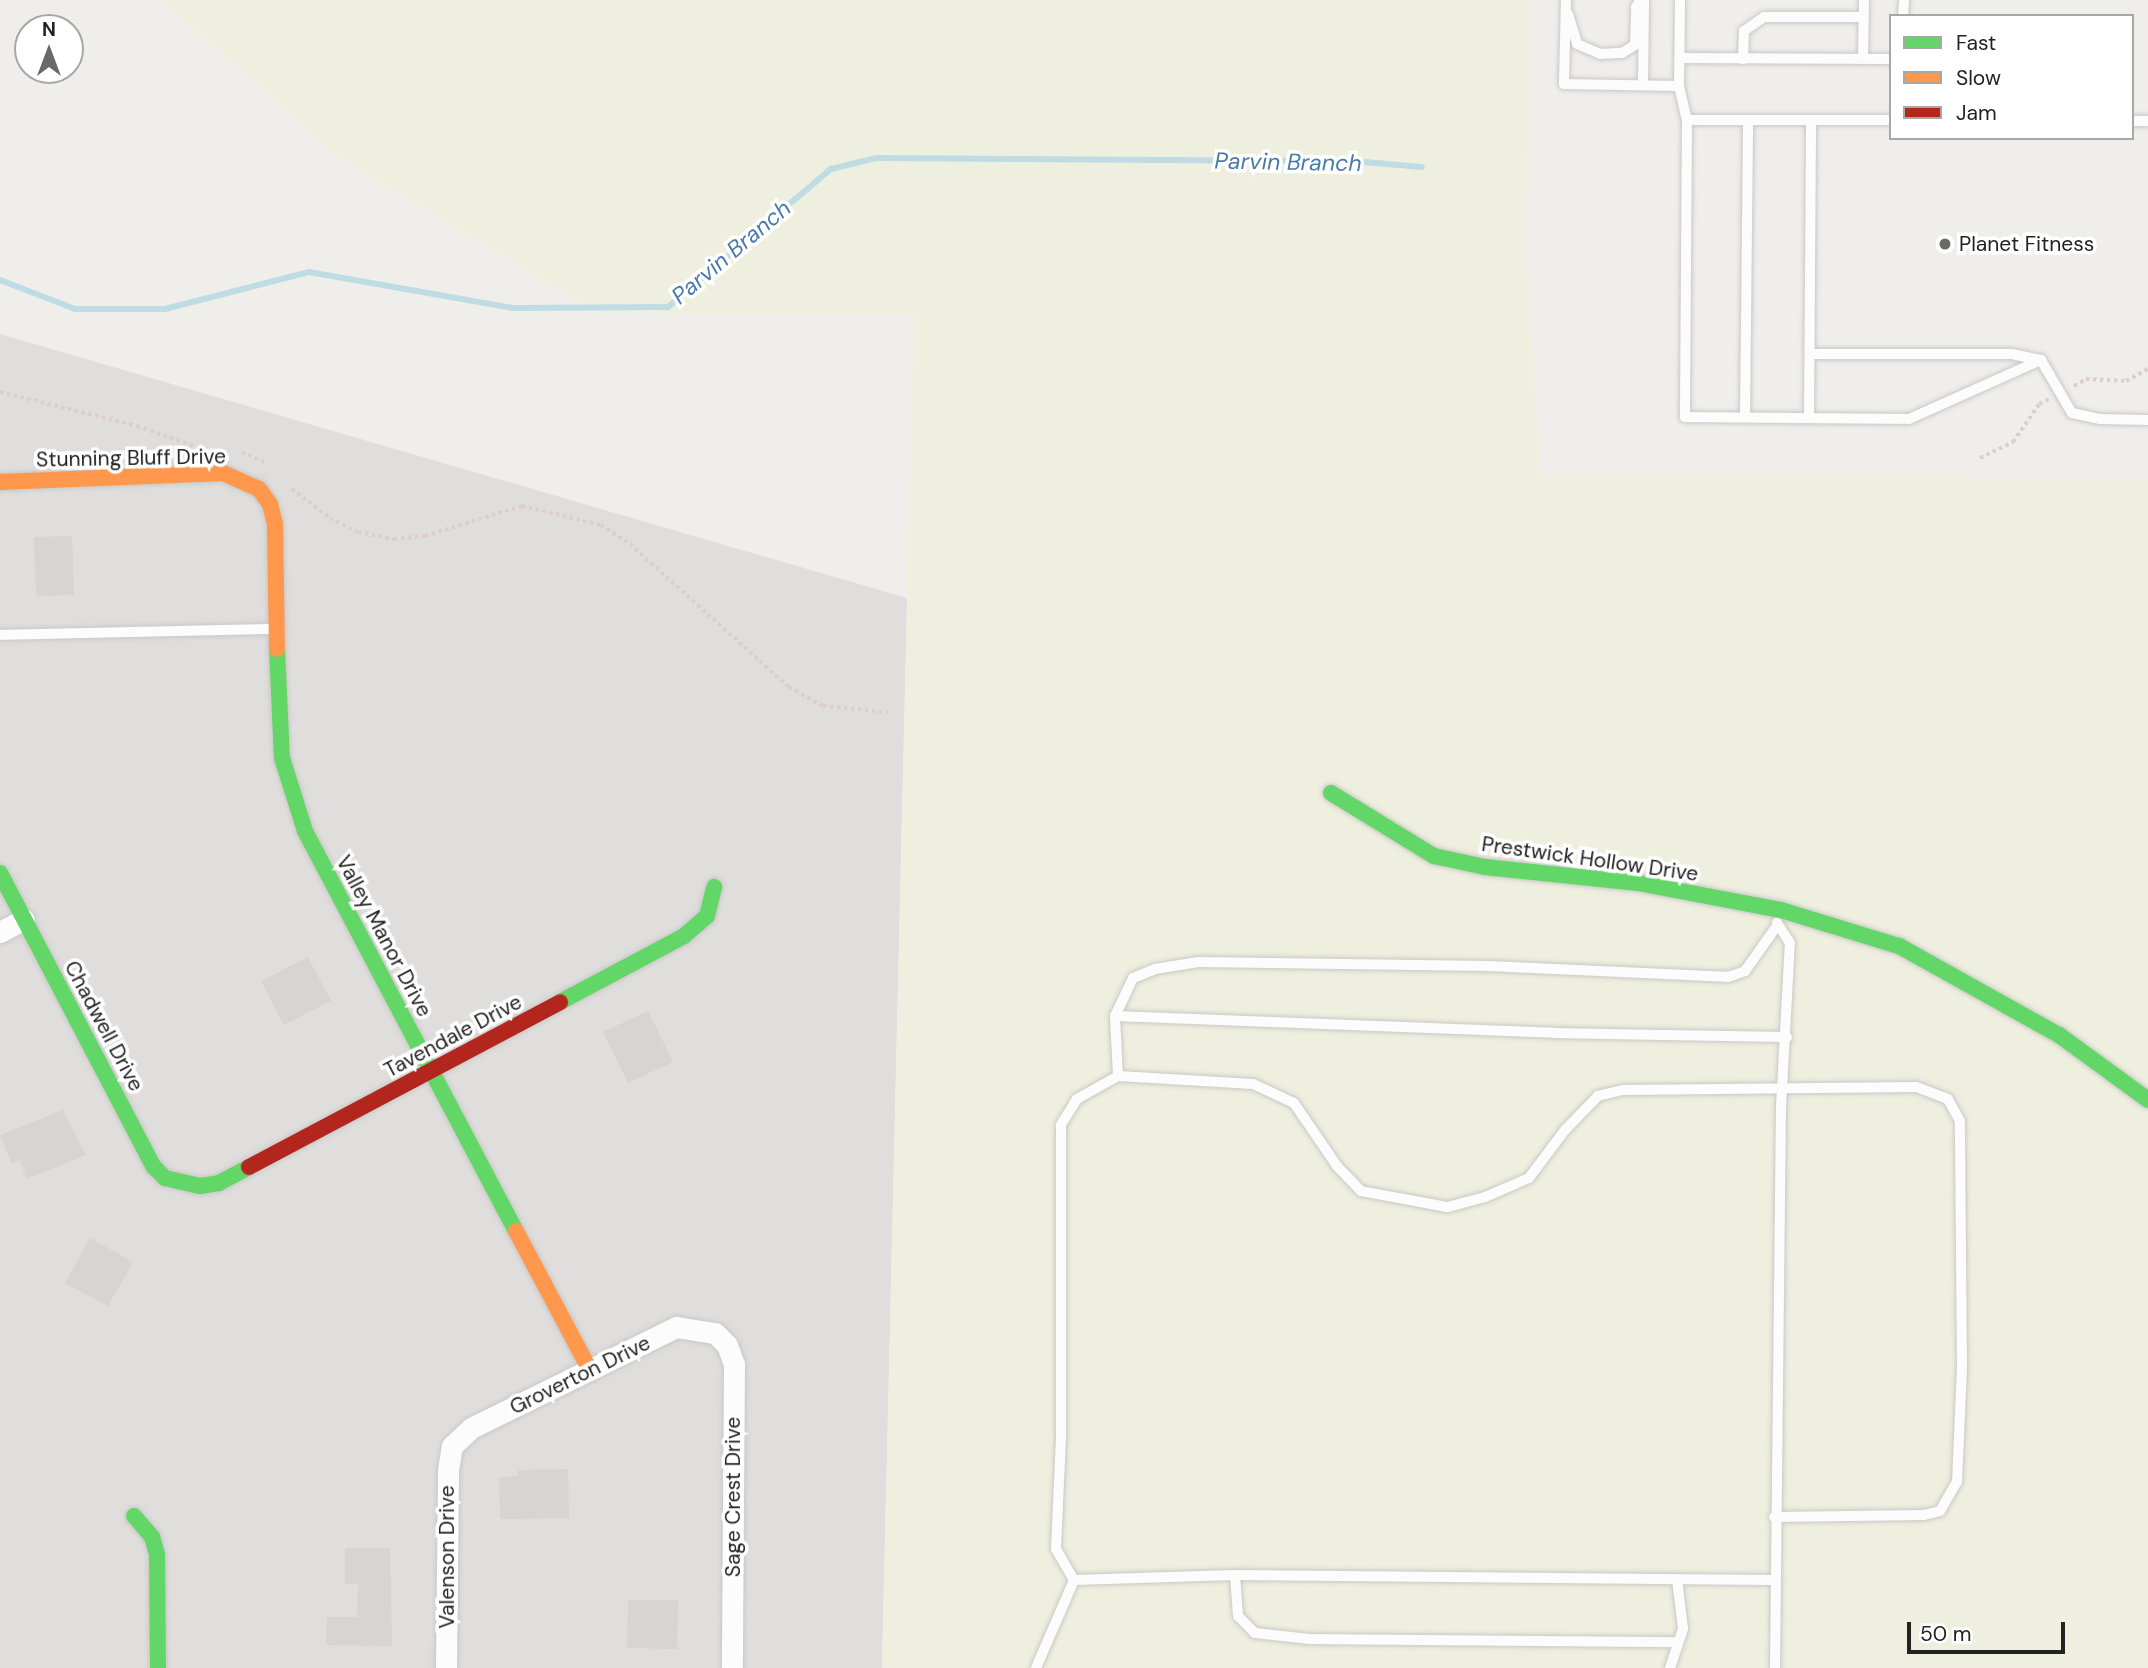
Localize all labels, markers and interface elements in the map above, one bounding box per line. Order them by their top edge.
north arrow [14,14,84,84]
legend [1889,14,2134,140]
text: N [42,17,56,42]
text: Fast [1956,29,1996,57]
text: Slow [1956,64,2001,92]
text: Jam [1956,99,1997,127]
water label: Parvin Branch [1214,147,1362,177]
water label: Parvin Branch [666,194,796,310]
place label: Planet Fitness [1959,231,2094,257]
marker: Planet Fitness [1937,236,1953,252]
street label: Stunning Bluff Drive [36,444,226,472]
street label: Prestwick Hollow Drive [1480,831,1700,887]
street label: Valley Manor Drive [331,851,437,1021]
street label: Chadwell Drive [59,957,149,1095]
street label: Tavendale Drive [380,989,526,1083]
street label: Groverton Drive [506,1330,654,1420]
street label: Sage Crest Drive [720,1417,746,1577]
street label: Valenson Drive [434,1485,460,1629]
scale bar [1910,1608,2068,1652]
text: 50 m [1920,1620,1971,1648]

